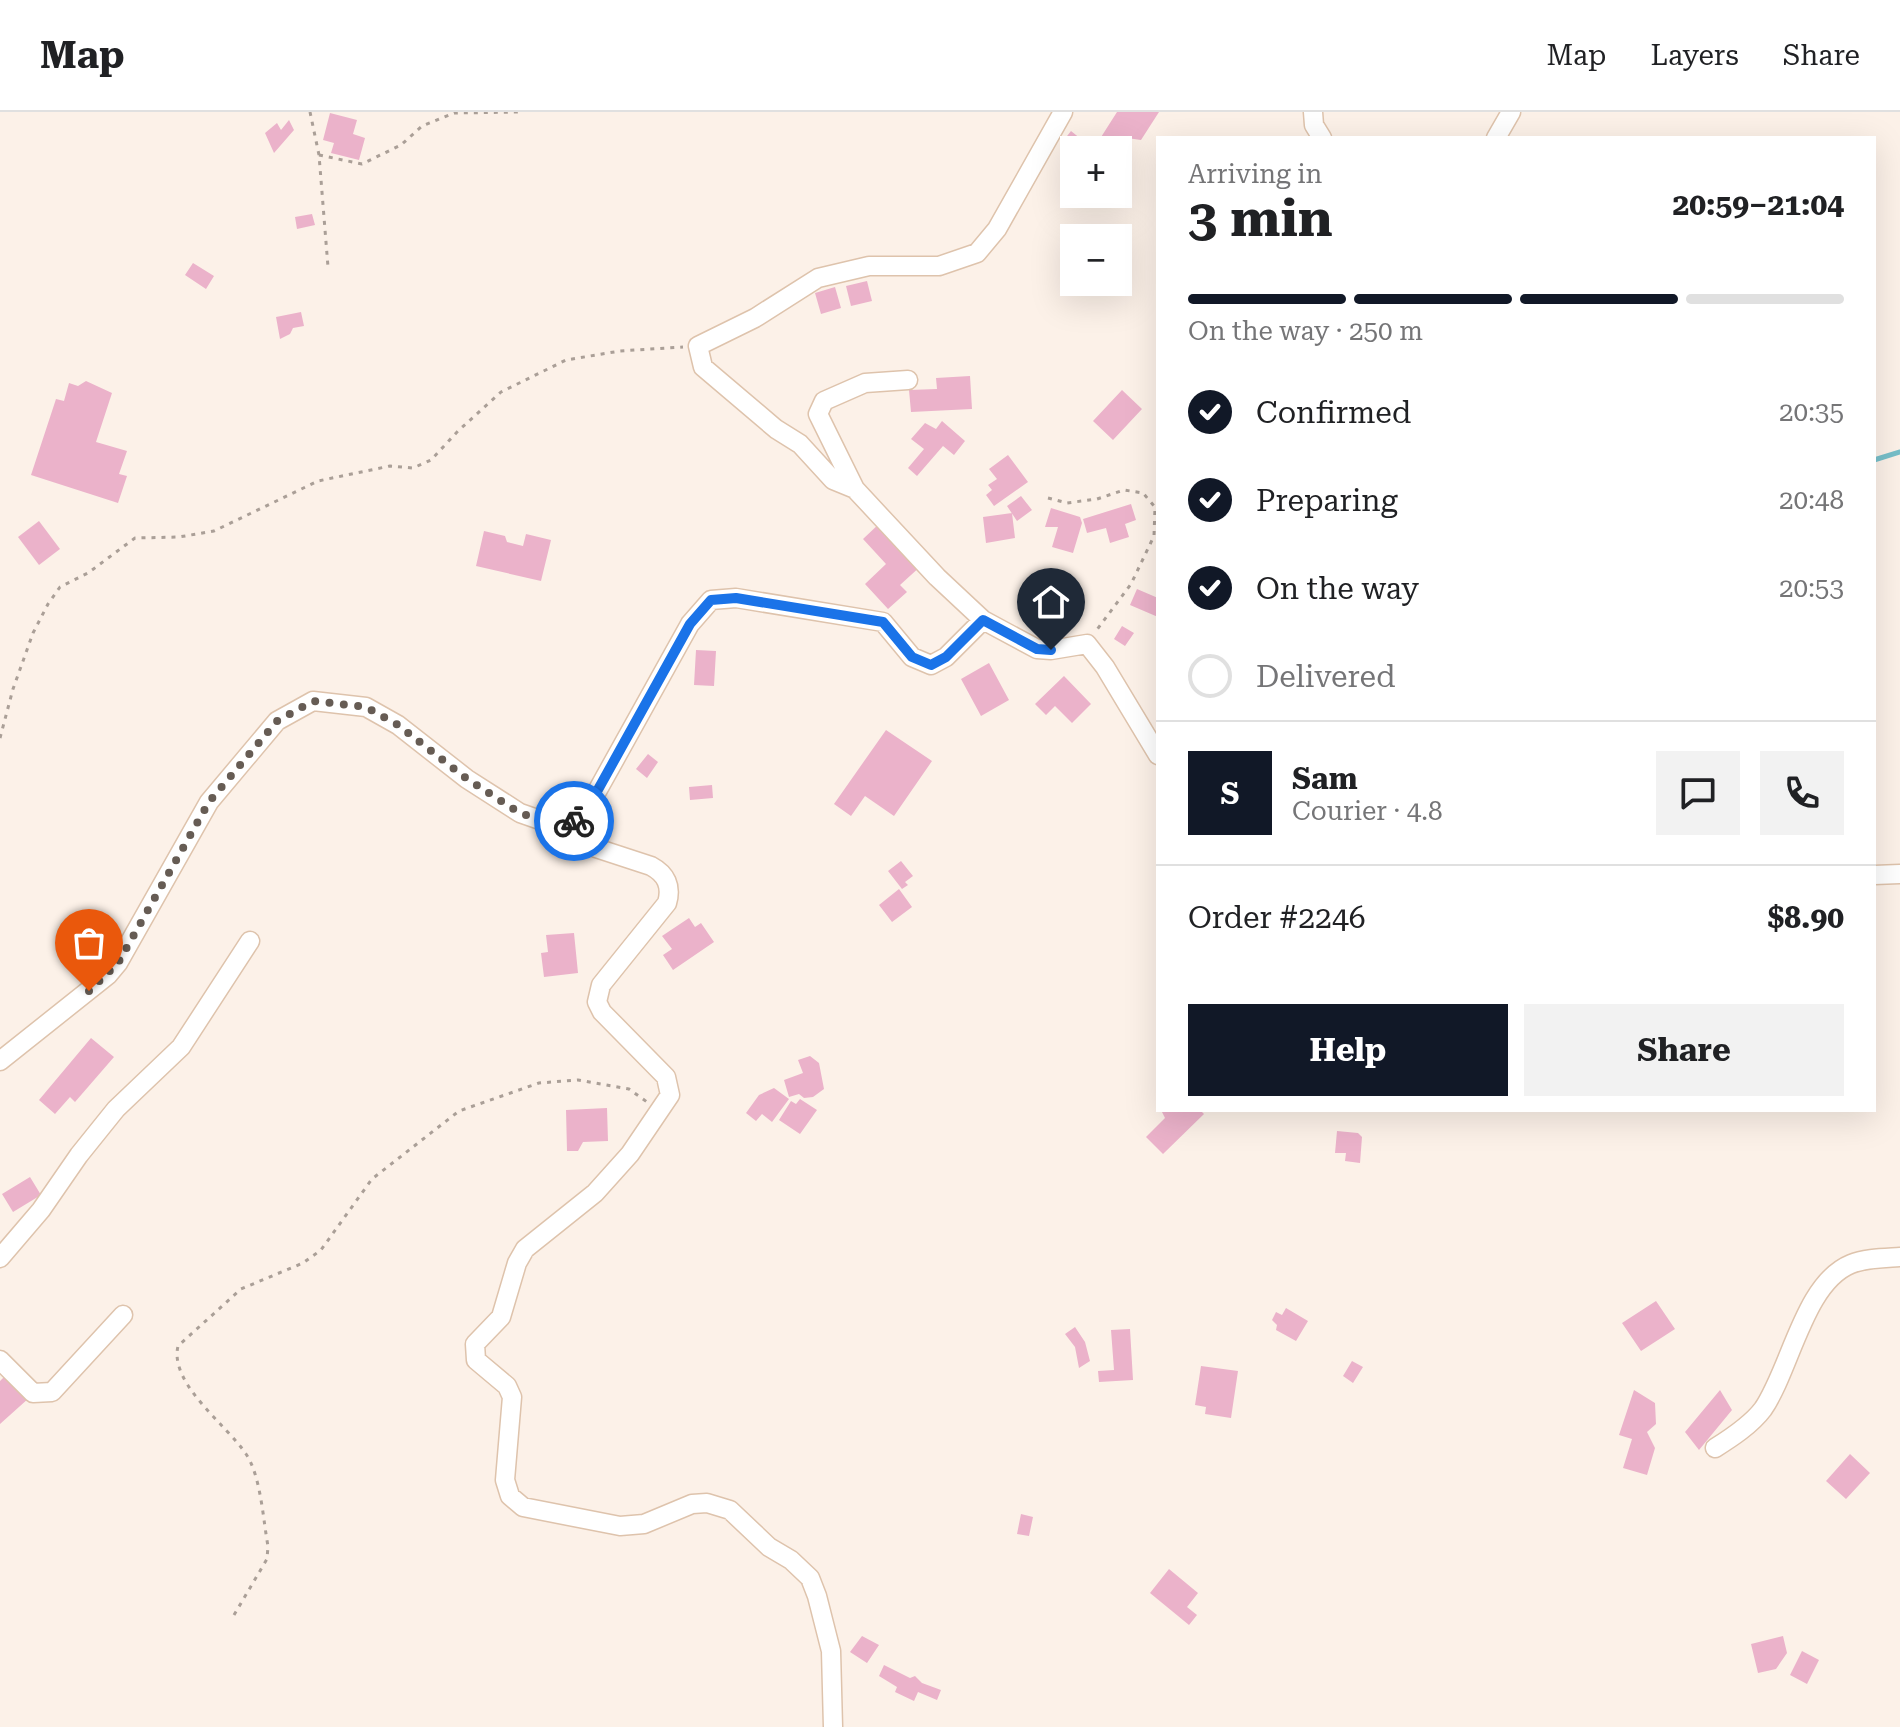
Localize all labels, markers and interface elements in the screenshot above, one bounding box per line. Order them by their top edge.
text: Map [40,33,125,77]
text: Map [1547,39,1606,72]
text: Layers [1650,39,1739,72]
text: Share [1783,39,1860,72]
map controls [1060,136,1132,296]
button: + [1060,136,1132,208]
text: Arriving in [1188,159,1322,189]
text: 20:59–21:04 [1672,187,1844,222]
text: 3 min [1188,188,1333,249]
button: − [1060,224,1132,296]
text: On the way · 250 m [1188,316,1423,346]
icon: check [1188,390,1232,434]
text: Confirmed [1256,395,1411,430]
text: 20:35 [1779,397,1844,427]
icon: check [1188,478,1232,522]
text: Preparing [1256,483,1398,518]
text: 20:48 [1779,485,1844,515]
icon: check [1188,566,1232,610]
pin [1017,568,1085,650]
text: On the way [1256,571,1419,606]
text: 20:53 [1779,573,1844,603]
icon: home [1029,580,1073,624]
text: Delivered [1256,659,1395,694]
button: chat [1656,751,1740,835]
button: phone [1760,751,1844,835]
text: Sam [1292,761,1358,796]
text: S [1221,776,1239,811]
courier [534,781,614,861]
text: Courier · 4.8 [1292,796,1442,826]
icon: bike [552,799,596,843]
text: Order #2246 [1188,900,1366,935]
text: $8.90 [1767,900,1844,935]
pin [55,909,123,991]
icon: bag [67,921,111,965]
button: Help [1188,1004,1508,1096]
button: Share [1524,1004,1844,1096]

